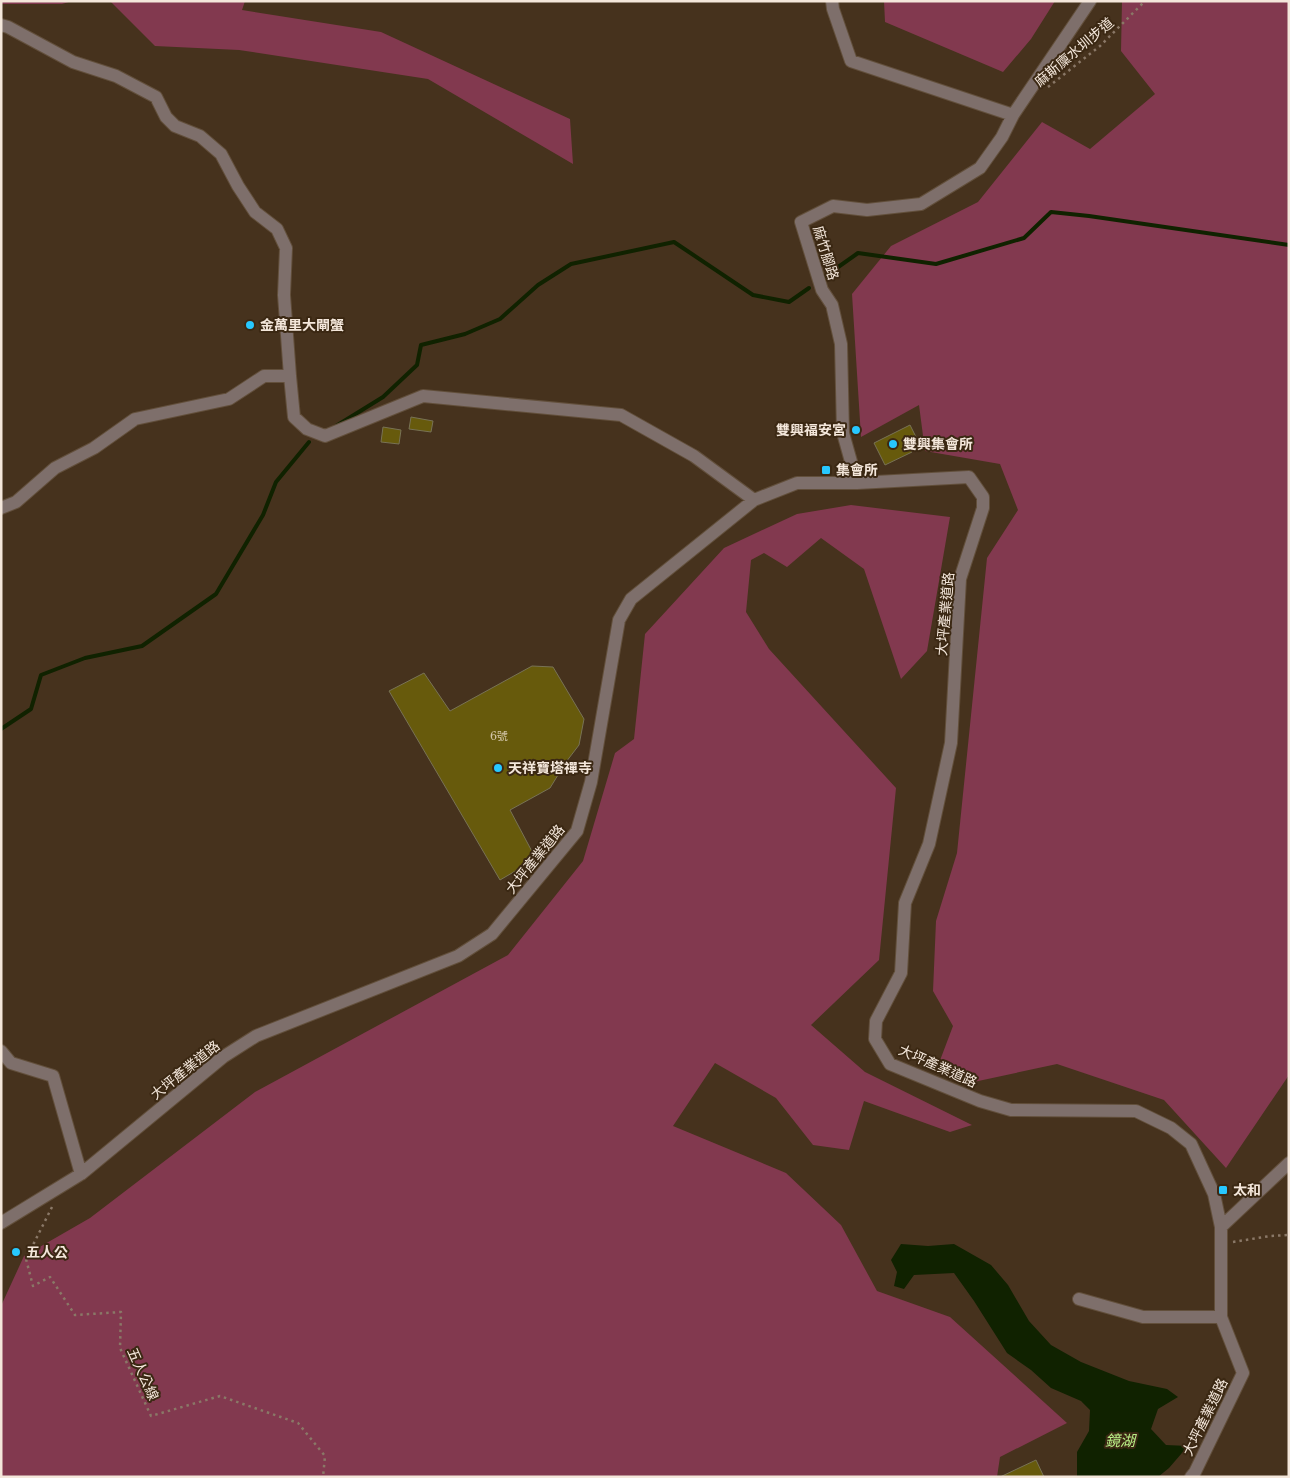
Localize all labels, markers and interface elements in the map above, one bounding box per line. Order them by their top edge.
street label: 麻斯廩水圳步道 [1031,14,1117,90]
street label: 麻竹腳路 [809,224,843,282]
place label: 金萬里大閘蟹 [260,316,344,334]
marker: 金萬里大閘蟹 [244,319,256,331]
place label: 雙興福安宮 [776,421,846,439]
marker: 雙興福安宮 [850,424,862,436]
place label: 雙興集會所 [903,435,973,453]
marker: 雙興集會所 [887,438,899,450]
place label: 集會所 [836,461,878,479]
marker: 集會所 [820,464,832,476]
street label: 大坪產業道路 [932,571,958,657]
house number: 6號 [490,729,508,743]
place label: 天祥寶塔禪寺 [508,759,592,777]
marker: 天祥寶塔禪寺 [492,762,504,774]
street label: 大坪產業道路 [502,821,568,897]
street label: 大坪產業道路 [147,1037,223,1103]
street label: 大坪產業道路 [896,1041,980,1091]
place label: 太和 [1233,1181,1261,1199]
marker: 太和 [1217,1184,1229,1196]
place label: 五人公 [26,1243,68,1261]
marker: 五人公 [10,1246,22,1258]
street label: 五人公線 [123,1345,163,1403]
street label: 大坪產業道路 [1178,1375,1232,1459]
water label: 鏡湖 [1105,1431,1137,1450]

